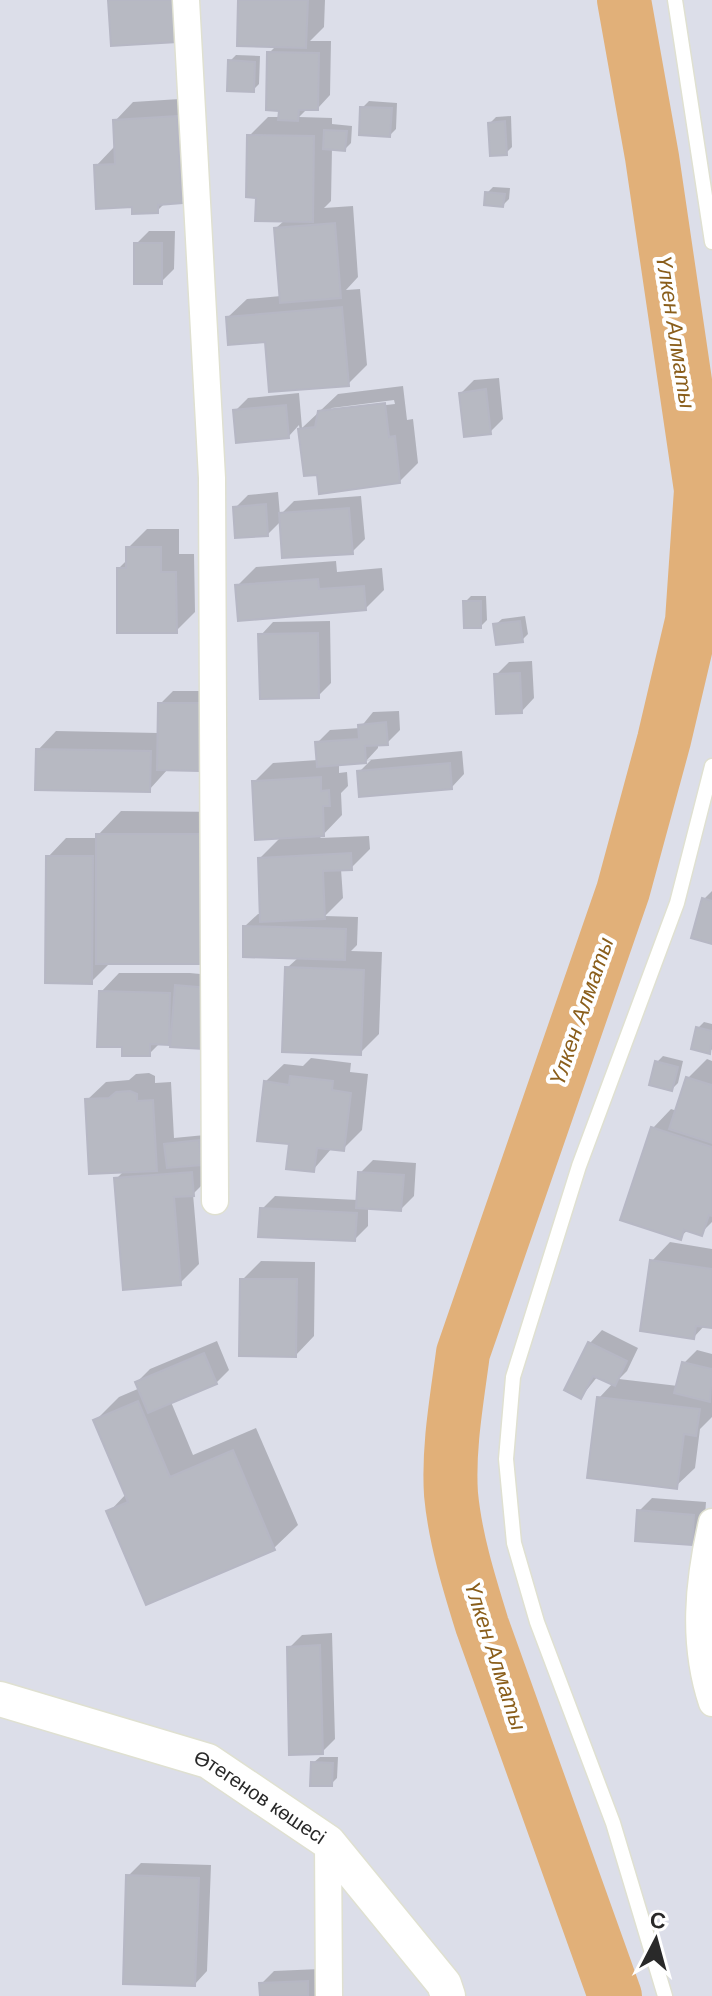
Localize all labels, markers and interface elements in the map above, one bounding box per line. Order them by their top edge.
water label: Үлкен Алматы [651,254,700,410]
water label: Үлкен Алматы [545,934,618,1088]
water label: Үлкен Алматы [460,1579,531,1733]
street label: Өтегенов көшесі [192,1747,330,1848]
north arrow [616,1900,696,1980]
text: С [649,1907,667,1934]

